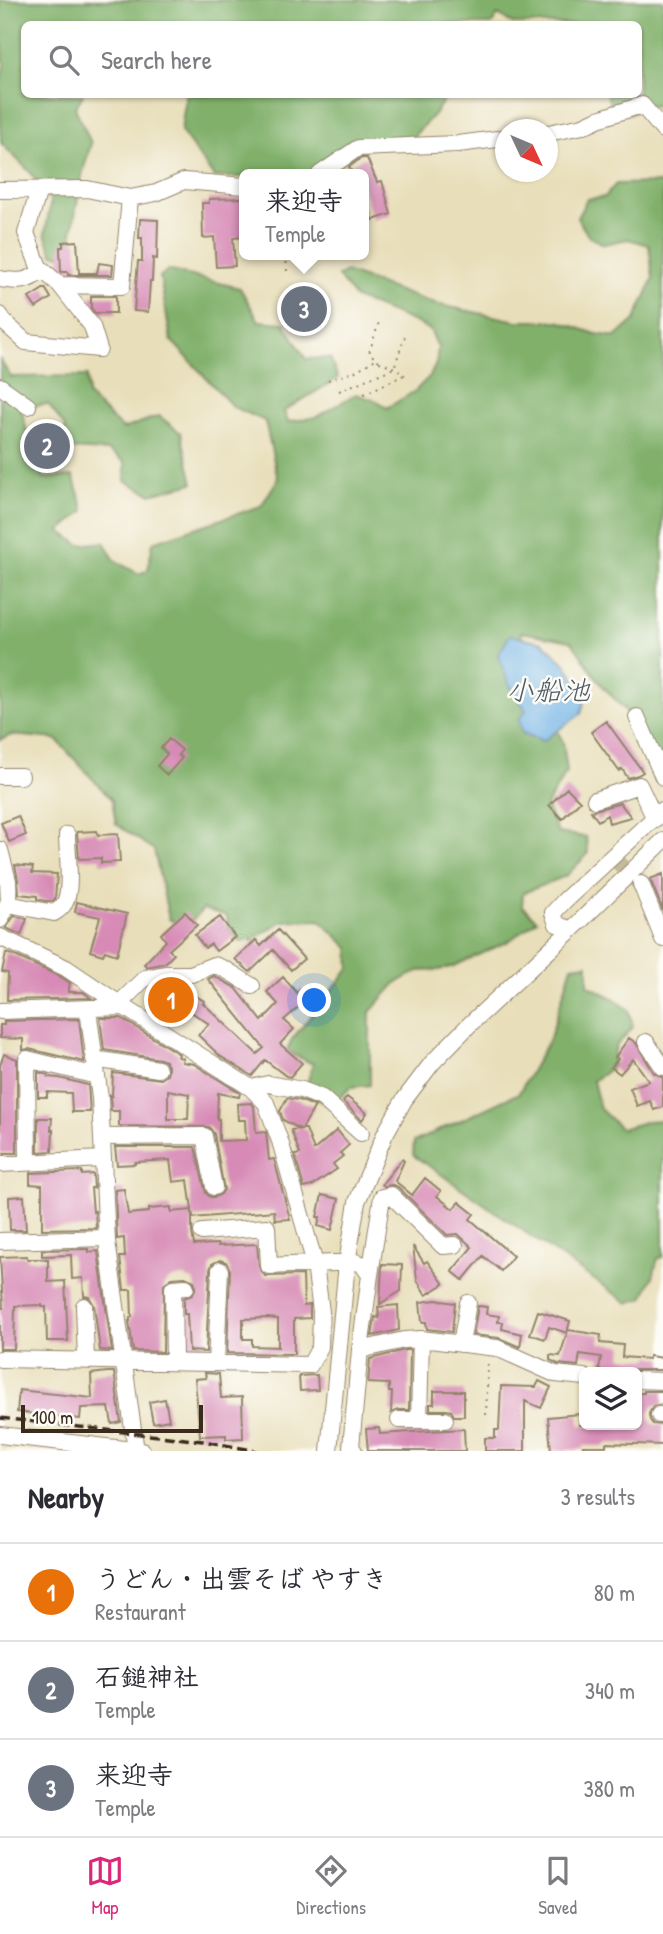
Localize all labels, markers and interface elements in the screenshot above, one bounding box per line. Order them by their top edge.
search box [21,21,642,98]
icon: search [45,41,83,79]
text: Search here [101,42,212,77]
north arrow [495,119,558,182]
popup [239,169,369,260]
text: 来迎寺 [265,183,343,218]
text: Temple [265,218,326,249]
pin: 3 [281,283,327,335]
pin: 2 [24,420,70,472]
water label: 小船池 [506,671,591,709]
pin: 1 [148,974,194,1026]
your location [297,983,331,1017]
map controls [579,1367,642,1430]
button: layers [579,1367,642,1430]
scale bar [21,1402,203,1434]
text: 100 m [32,1404,73,1430]
text: Nearby [28,1477,104,1517]
text: 3 results [560,1481,635,1512]
text: うどん・出雲そば やすき [95,1561,388,1596]
text: 1 [47,1577,55,1608]
text: 80 m [594,1577,635,1608]
text: Restaurant [95,1596,186,1627]
text: 石鎚神社 [95,1659,199,1694]
text: 2 [46,1675,56,1706]
text: 340 m [585,1675,635,1706]
text: Temple [95,1694,156,1725]
text: 来迎寺 [95,1757,173,1792]
text: 3 [46,1773,56,1804]
text: 380 m [584,1773,635,1804]
text: Temple [95,1792,156,1823]
tab: Map [86,1852,124,1920]
tab: Directions [296,1852,366,1920]
tab: Saved [538,1852,577,1920]

